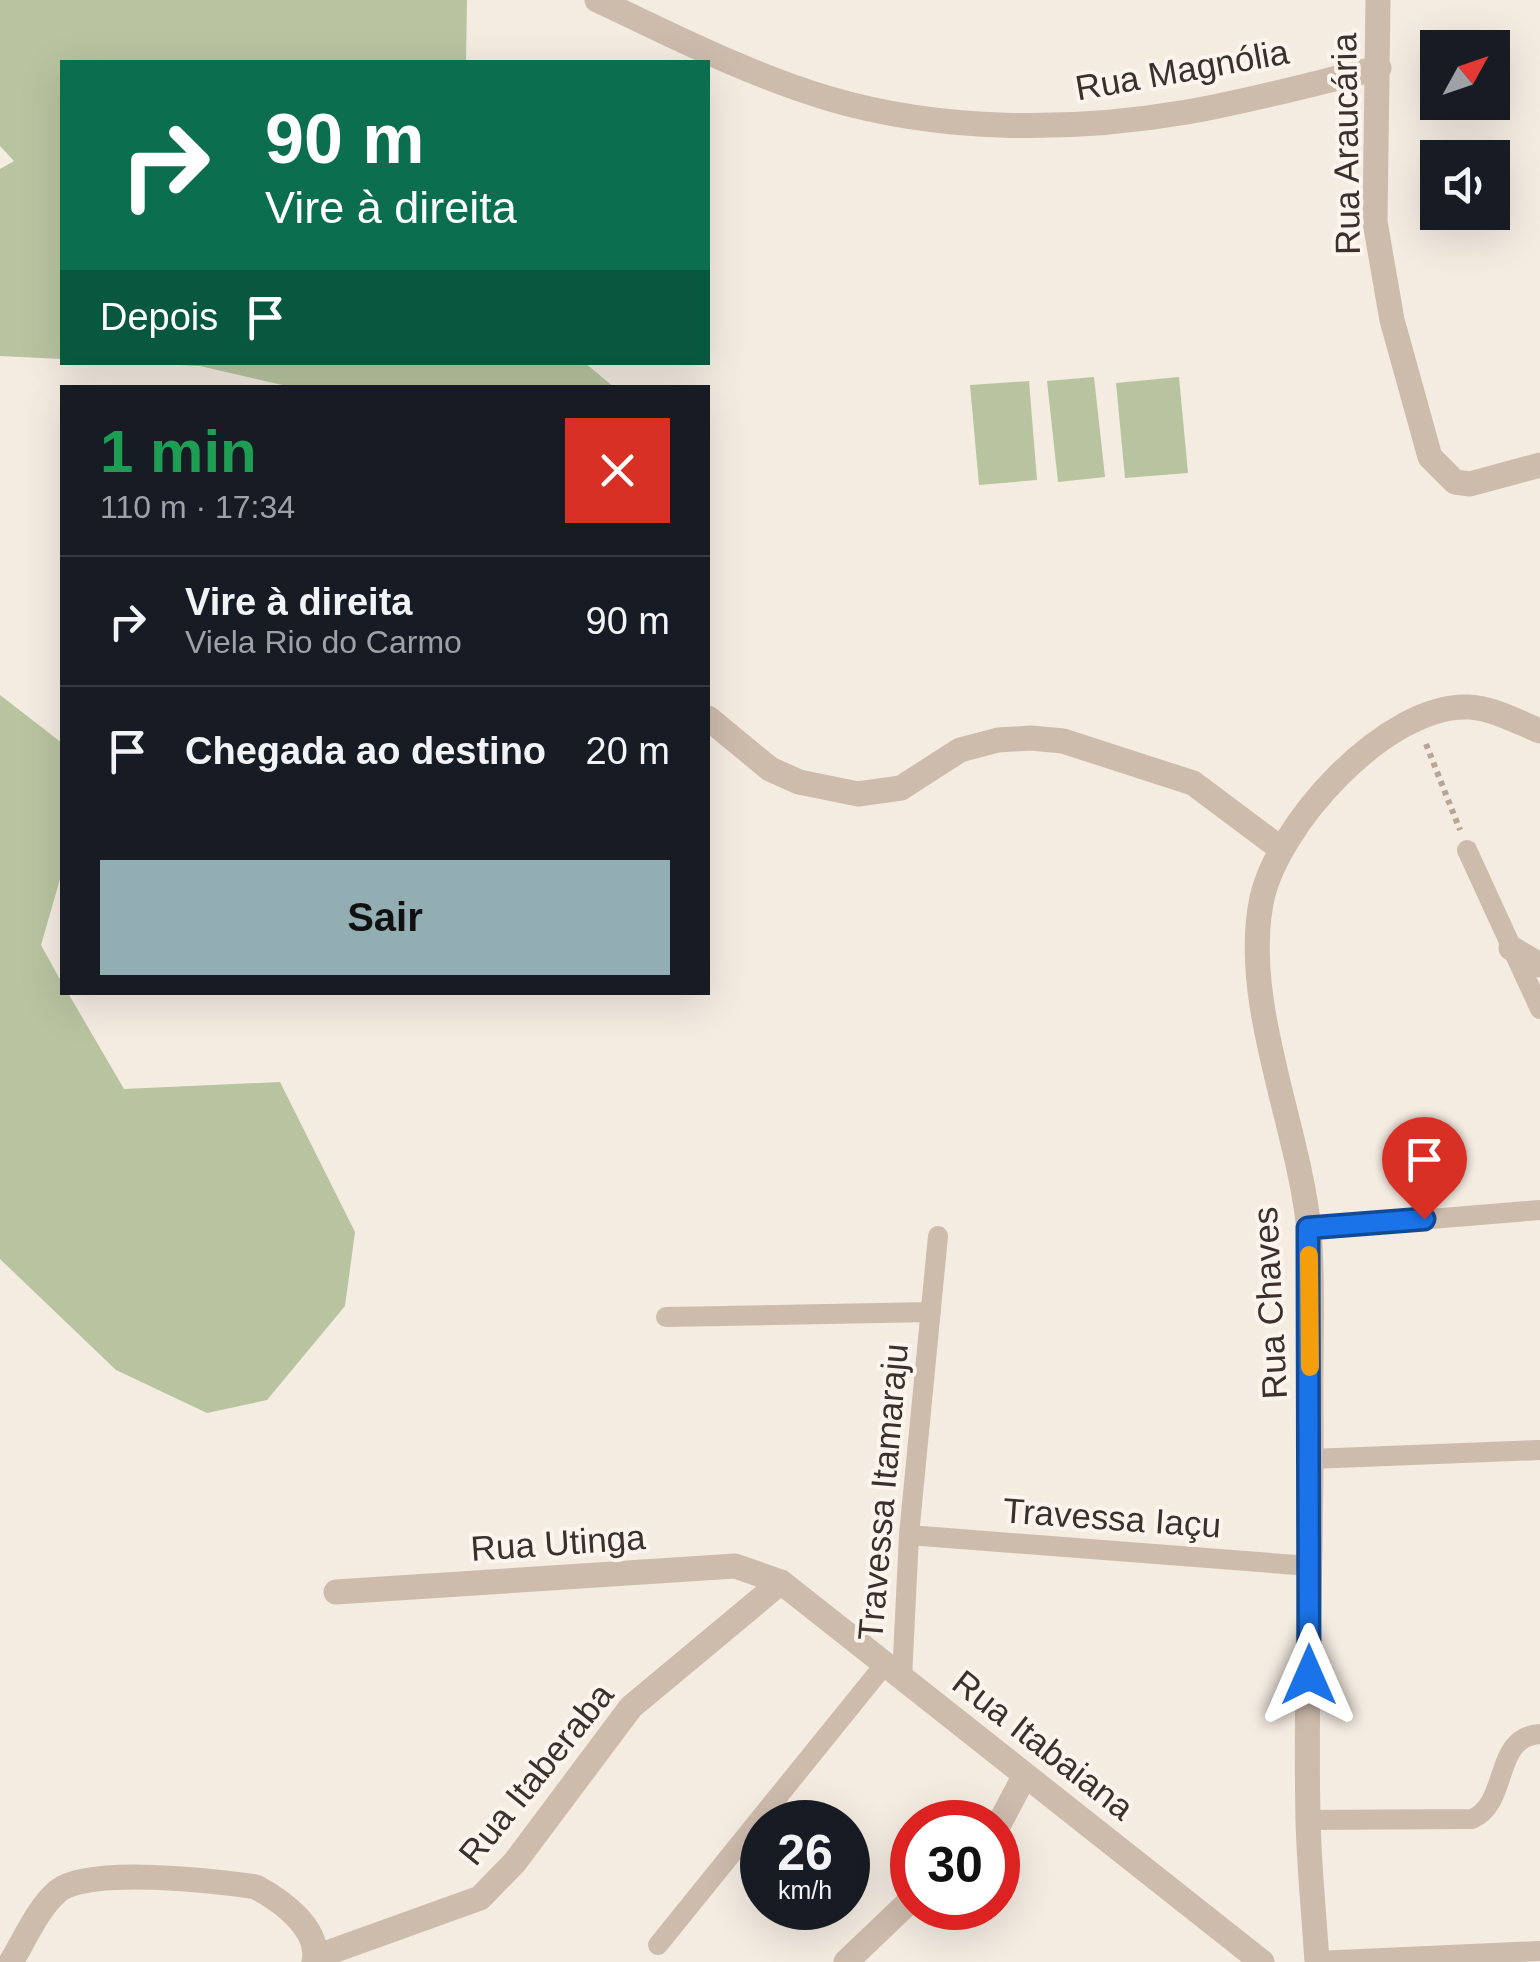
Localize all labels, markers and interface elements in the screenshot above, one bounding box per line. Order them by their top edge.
north arrow [1420,30,1510,120]
map controls [1420,30,1510,230]
street label: Rua Magnólia [1072,31,1292,107]
street label: Rua Araucária [1324,32,1367,255]
icon: right [100,100,230,230]
text: 90 m [265,100,425,178]
button: sound [1420,140,1510,230]
text: Vire à direita [265,182,517,233]
icon: arrive [238,290,293,345]
text: Depois [100,296,218,338]
text: 1 min [100,418,257,485]
button: close [565,418,670,523]
text: 110 m · 17:34 [100,489,295,525]
text: Vire à direita [185,581,412,623]
icon: right [100,594,155,649]
text: 90 m [586,600,670,642]
text: Viela Rio do Carmo [185,624,462,660]
icon: arrive [100,724,155,779]
text: Chegada ao destino [185,730,546,772]
text: 20 m [586,730,670,772]
button: Sair [100,860,670,975]
pin [1382,1117,1467,1220]
icon: arrive [1397,1132,1452,1187]
street label: Rua Chaves [1245,1206,1294,1400]
street label: Travessa Itamaraju [850,1342,915,1642]
street label: Travessa Iaçu [1002,1490,1222,1545]
street label: Rua Utinga [469,1517,647,1568]
position arrow [1257,1623,1361,1727]
street label: Rua Itabaiana [945,1662,1142,1827]
street label: Rua Itaberaba [451,1675,621,1872]
speed limit sign: 30 [890,1800,1020,1930]
text: 26 [777,1825,833,1881]
text: km/h [778,1876,832,1904]

